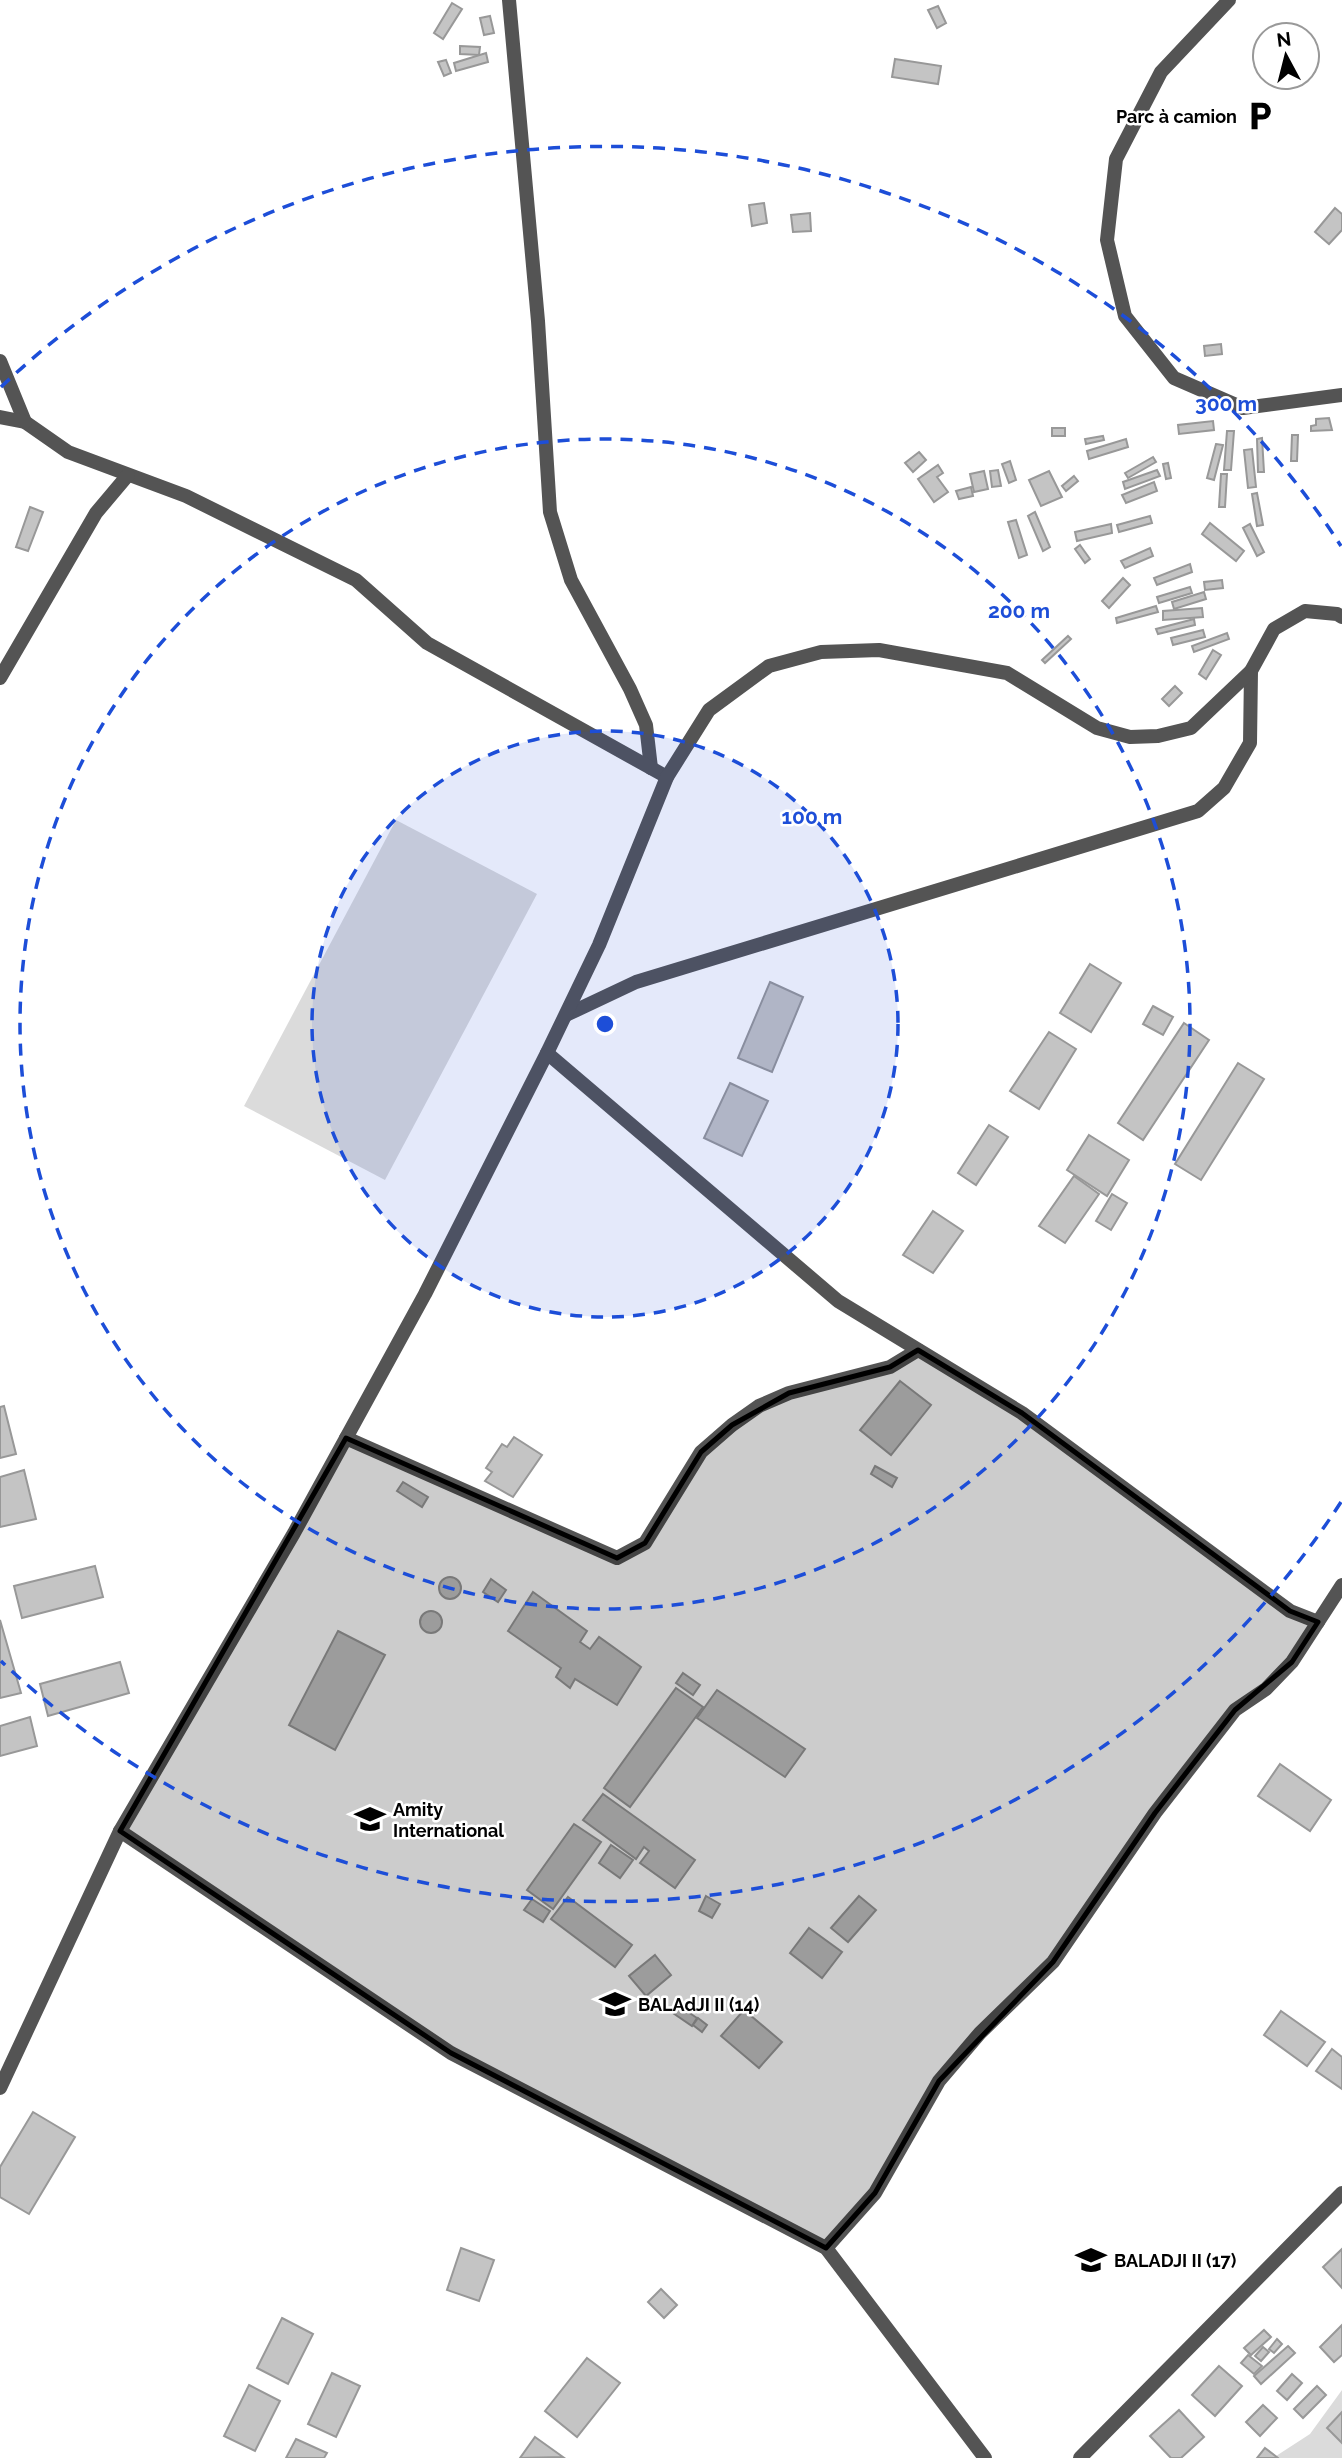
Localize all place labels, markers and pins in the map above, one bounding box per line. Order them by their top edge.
parking icon: Parc à camion [1243,99,1277,133]
place label: Parc à camion [1116,106,1237,127]
centre of rings [593,1012,617,1036]
place label: Amity International [393,1799,504,1841]
school or university icon: Amity International [353,1802,387,1836]
school or university icon: BALAdJI II (14) [598,1987,632,2021]
place label: BALAdJI II (14) [638,1994,759,2015]
school or university icon: BALADJI II (17) [1074,2243,1108,2277]
place label: BALADJI II (17) [1114,2250,1236,2271]

